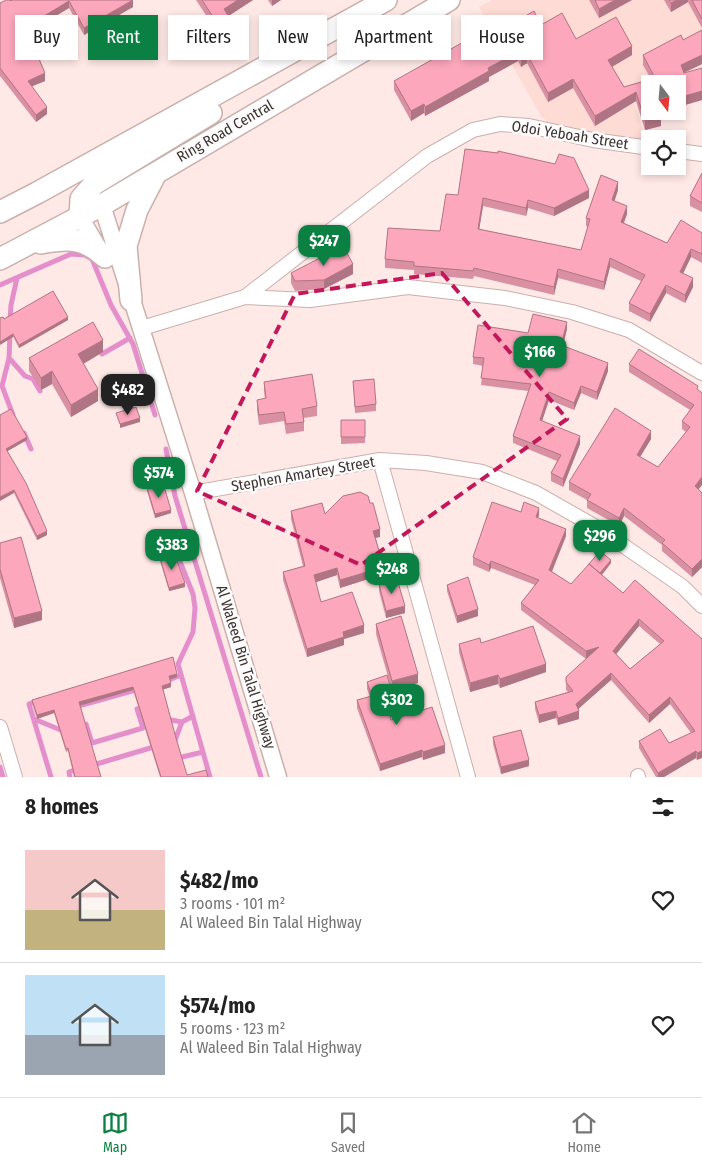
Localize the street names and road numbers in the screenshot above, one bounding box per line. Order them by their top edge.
street label: Ring Road Central [174,96,277,166]
street label: Odoi Yeboah Street [510,117,630,153]
street label: Stephen Amartey Street [230,452,376,495]
street label: Al Waleed Bin Talal Highway [213,583,280,751]

